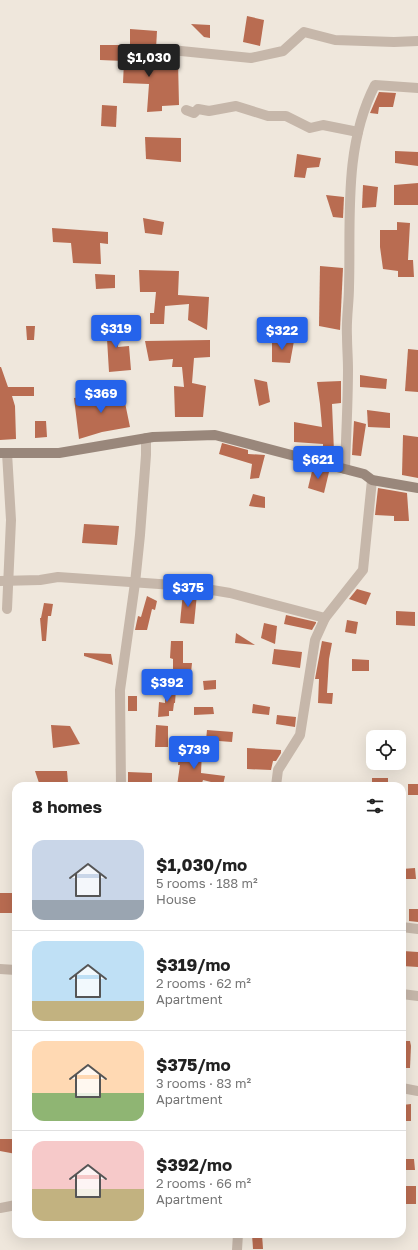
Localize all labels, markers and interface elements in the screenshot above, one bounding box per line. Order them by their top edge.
pin: $1,030 [116,44,182,78]
text: $1,030 [127,49,171,65]
pin: $319 [92,315,140,349]
pin: $322 [258,317,306,351]
text: $319 [100,320,132,336]
text: $322 [266,322,298,338]
pin: $369 [77,380,125,414]
text: $369 [84,385,118,401]
pin: $621 [294,446,342,480]
text: $621 [302,451,334,467]
pin: $375 [164,574,212,608]
text: $375 [172,579,204,595]
pin: $392 [143,669,191,703]
text: $392 [151,674,183,690]
map controls [366,730,406,770]
button: locate [366,730,406,770]
pin: $739 [170,736,218,770]
text: $739 [178,741,210,757]
icon: filters [364,795,386,817]
text: 8 homes [32,796,102,817]
text: $1,030/mo [156,854,247,875]
icon: home [64,856,112,904]
text: 5 rooms · 188 m² [156,875,258,891]
text: House [156,891,196,907]
text: $319/mo [156,954,231,975]
icon: home [64,957,112,1005]
text: 2 rooms · 62 m² [156,975,251,991]
text: Apartment [156,991,223,1007]
text: $375/mo [156,1054,231,1075]
icon: home [64,1057,112,1105]
text: 3 rooms · 83 m² [156,1075,251,1091]
text: Apartment [156,1091,223,1107]
text: $392/mo [156,1154,232,1175]
icon: home [64,1157,112,1205]
text: 2 rooms · 66 m² [156,1175,251,1191]
text: Apartment [156,1191,223,1207]

